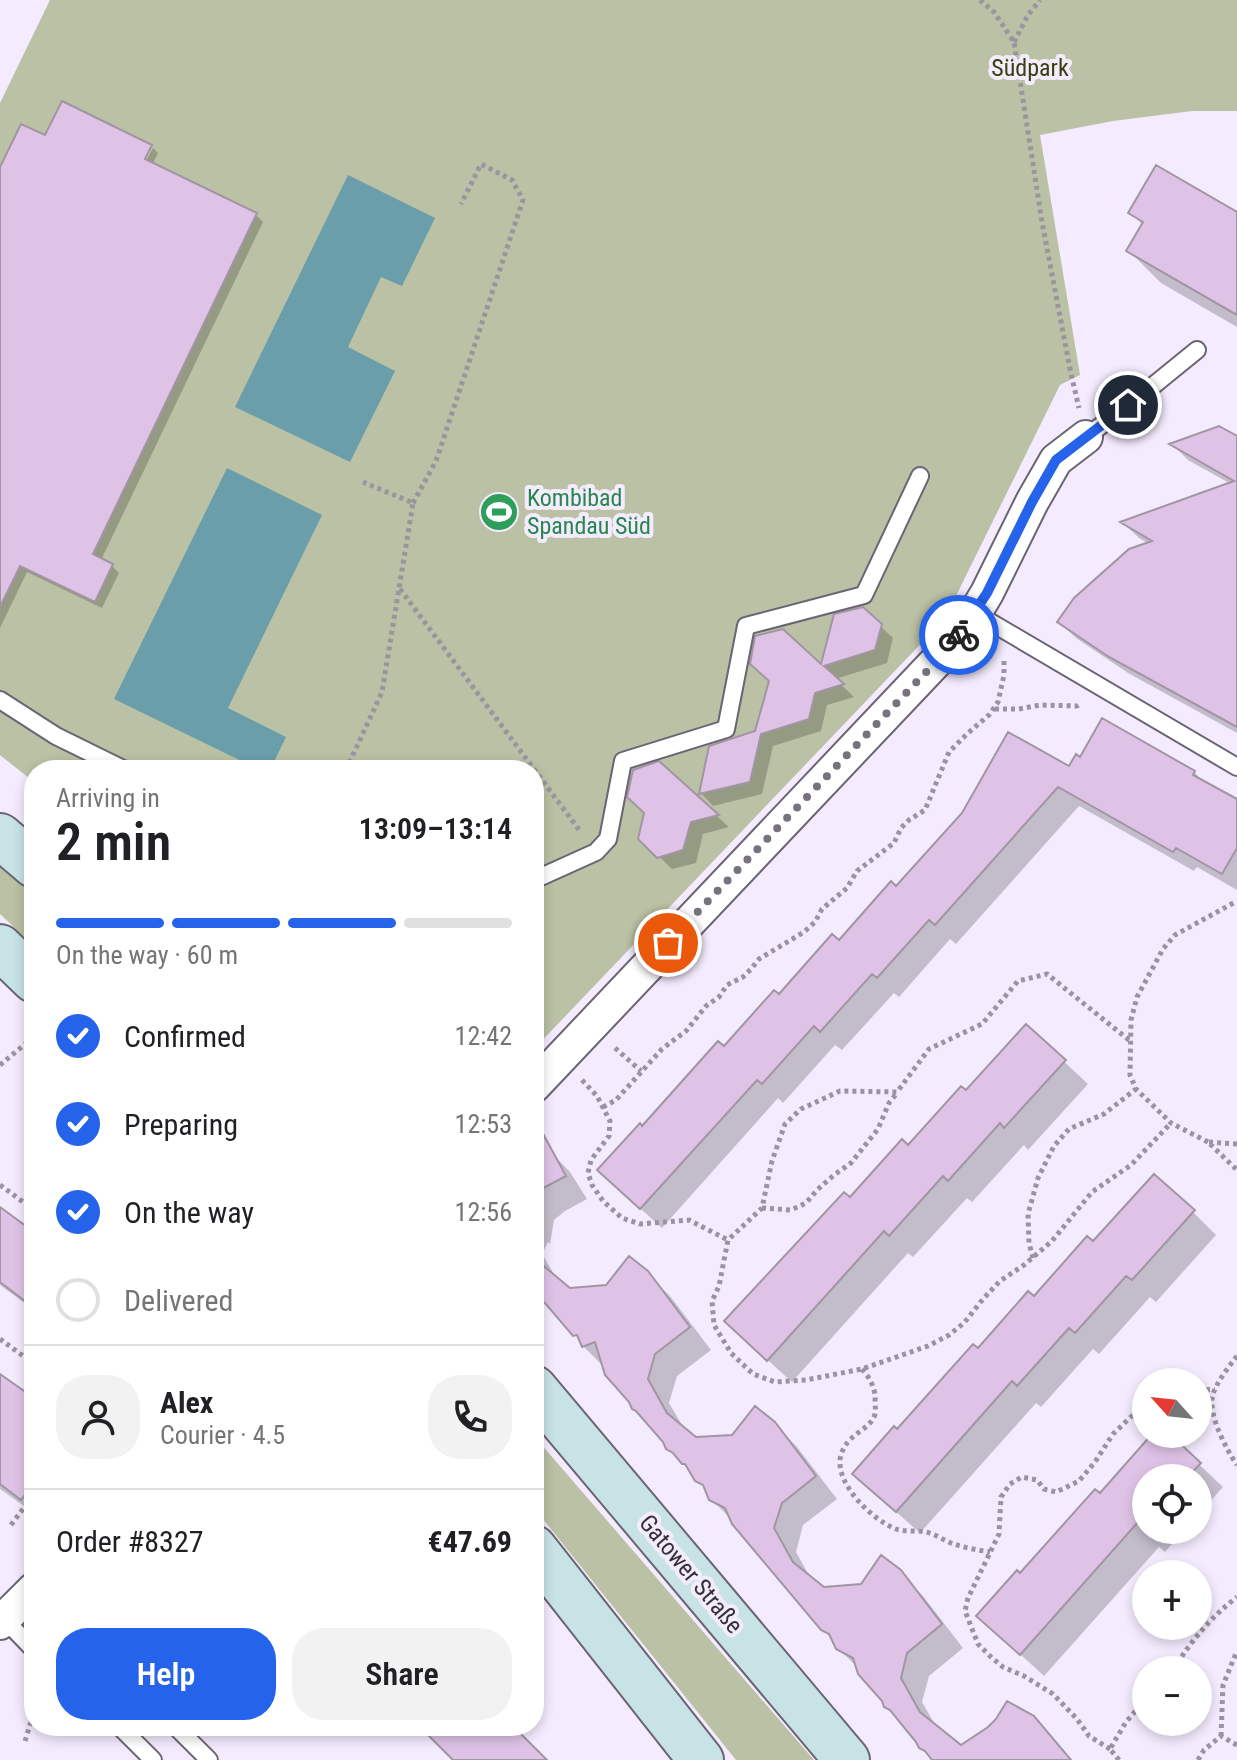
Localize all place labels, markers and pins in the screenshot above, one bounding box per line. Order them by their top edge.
pin [1094,371,1162,439]
place label: Kombibad Spandau Süd [527,484,651,540]
sports icon: Kombibad Spandau Süd [478,491,520,533]
pin [634,909,702,977]

